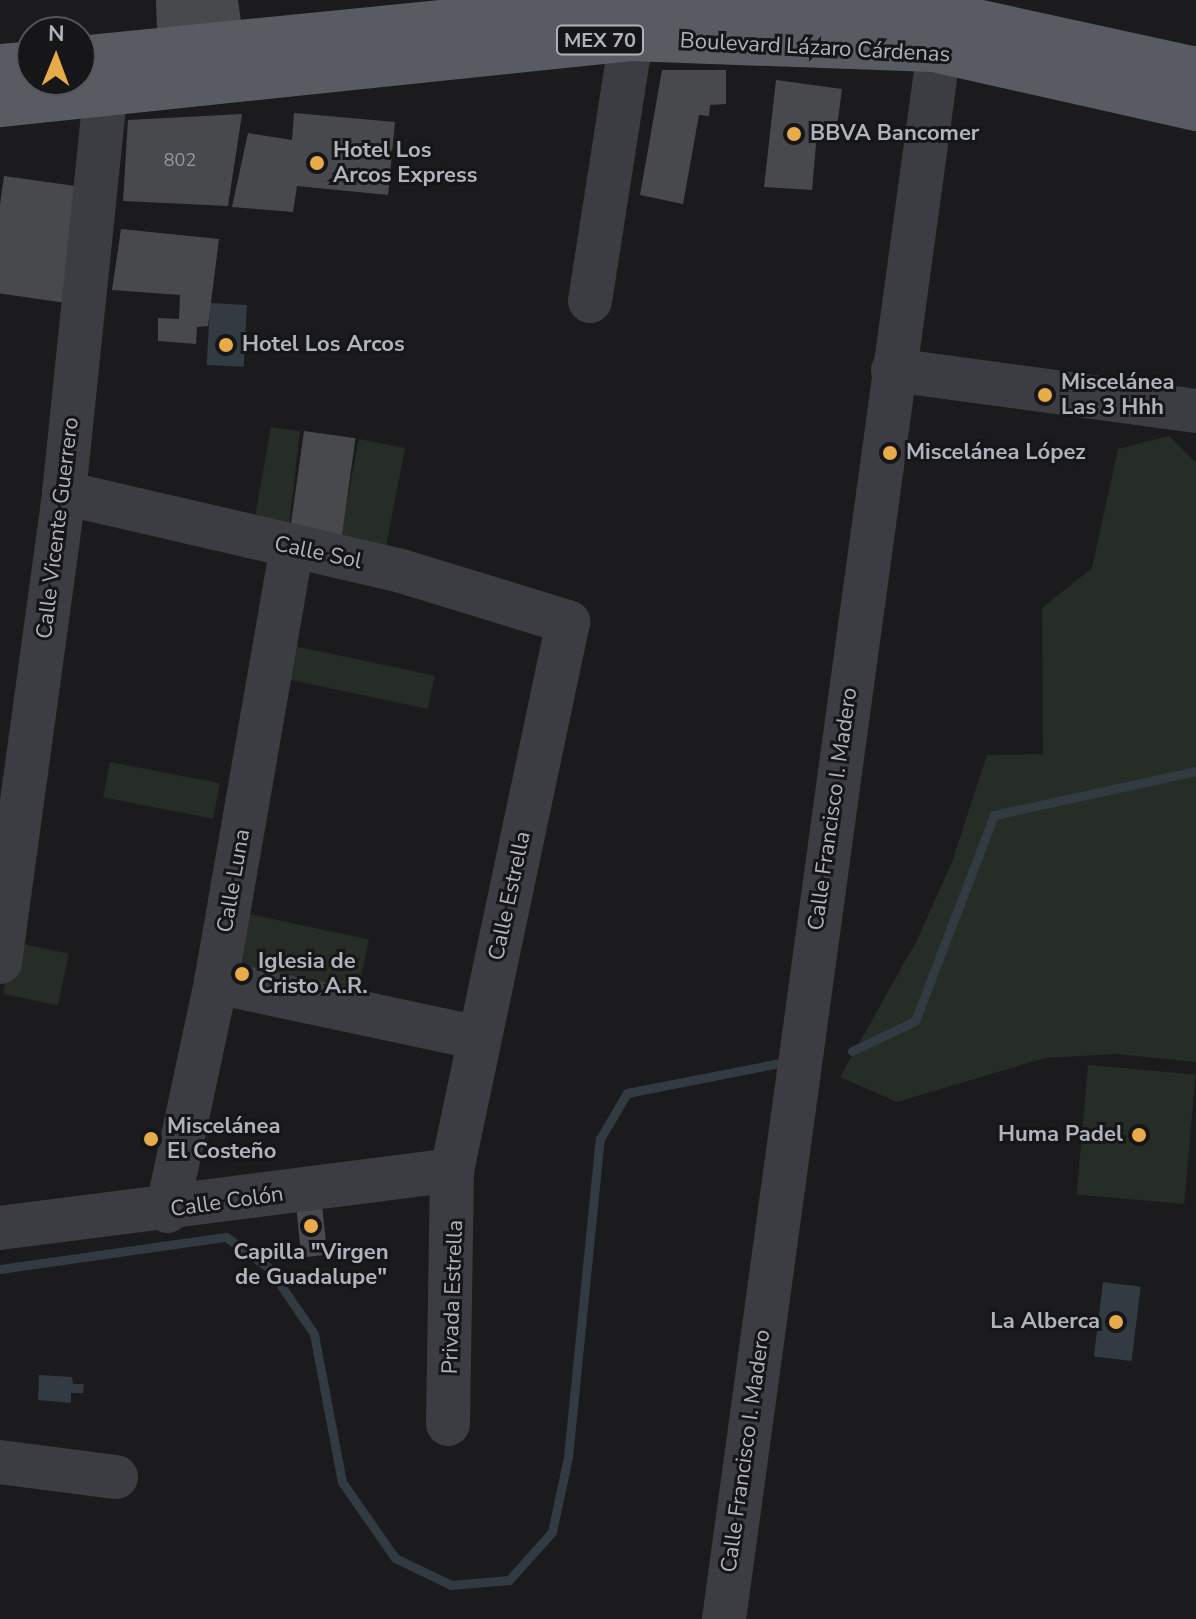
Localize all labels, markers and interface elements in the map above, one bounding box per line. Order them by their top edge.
north arrow [16,16,96,96]
text: N [48,19,65,49]
road number: MEX 70 [554,24,646,56]
street label: Boulevard Lázaro Cárdenas [679,28,951,68]
place label: BBVA Bancomer [810,121,979,147]
marker: BBVA Bancomer [785,125,803,143]
place label: Hotel Los Arcos Express [333,137,478,188]
house number: 802 [164,149,196,171]
marker: Hotel Los Arcos Express [308,154,326,172]
place label: Hotel Los Arcos [242,332,405,358]
marker: Hotel Los Arcos [217,336,235,354]
place label: Miscelánea Las 3 Hhh [1061,369,1174,420]
marker: Miscelánea Las 3 Hhh [1036,386,1054,404]
street label: Calle Vicente Guerrero [31,416,85,640]
place label: Miscelánea López [906,440,1086,466]
marker: Miscelánea López [881,444,899,462]
street label: Calle Sol [272,531,364,575]
street label: Calle Francisco I. Madero [803,686,863,932]
street label: Calle Luna [212,827,256,935]
street label: Calle Estrella [483,829,537,963]
place label: Iglesia de Cristo A.R. [258,948,368,1000]
marker: Iglesia de Cristo A.R. [233,965,251,983]
place label: Miscelánea El Costeño [167,1113,280,1164]
place label: Huma Padel [998,1122,1123,1148]
marker: Huma Padel [1130,1126,1148,1144]
marker: Miscelánea El Costeño [142,1130,160,1148]
street label: Calle Colón [169,1181,285,1223]
marker: Capilla "Virgen de Guadalupe" [302,1217,320,1235]
street label: Privada Estrella [437,1219,469,1375]
place label: Capilla "Virgen de Guadalupe" [233,1239,389,1290]
place label: La Alberca [990,1309,1100,1335]
marker: La Alberca [1107,1313,1125,1331]
street label: Calle Francisco I. Madero [716,1328,776,1574]

